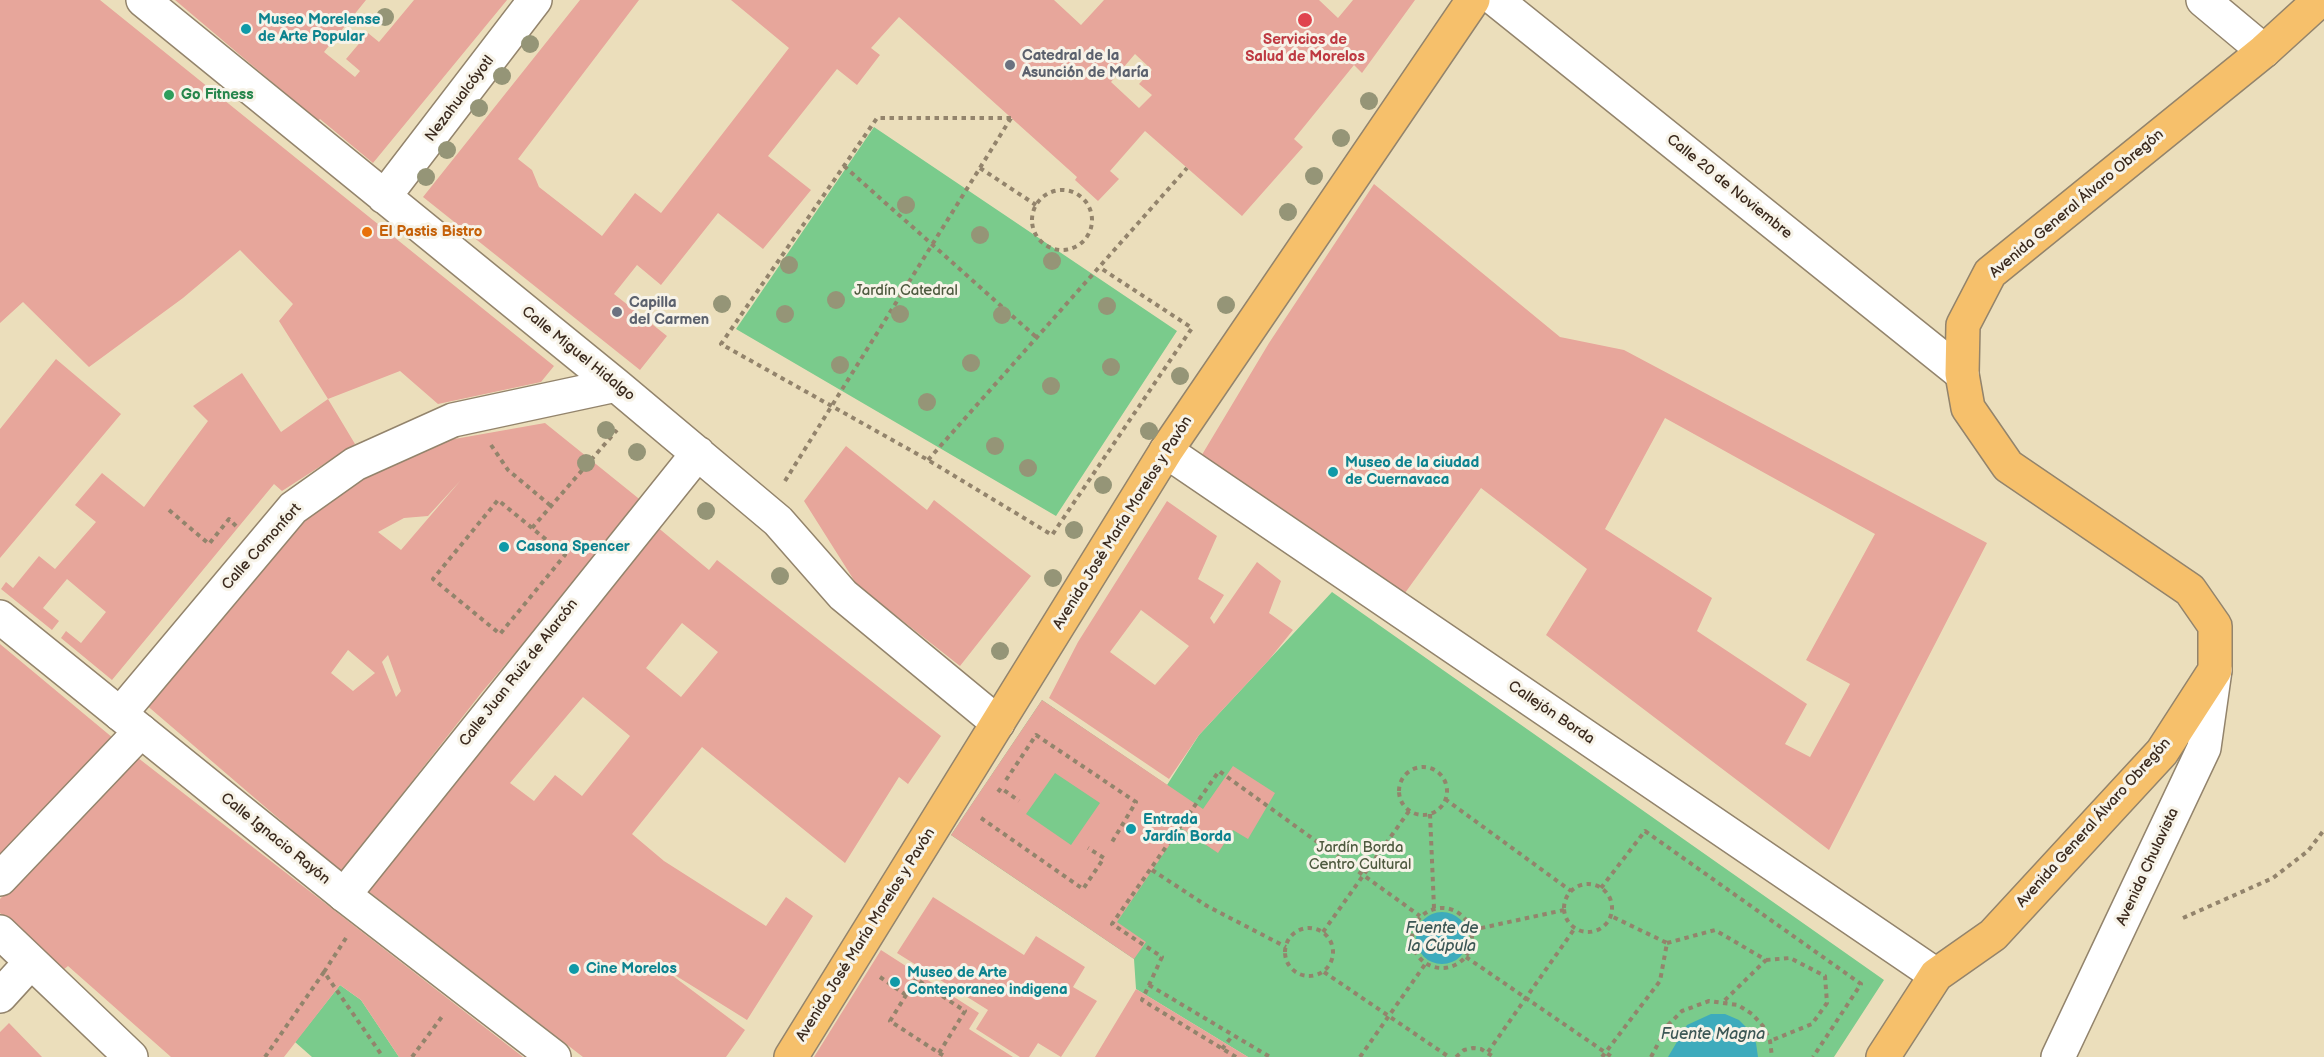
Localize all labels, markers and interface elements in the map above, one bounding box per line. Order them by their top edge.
place label: Museo Morelense de Arte Popular [258,11,380,46]
marker: Servicios de Salud de Morelos [1296,11,1314,29]
marker: Museo Morelense de Arte Popular [239,22,253,36]
place label: Servicios de Salud de Morelos [1245,31,1365,66]
place label: Catedral de la Asunción de María [1022,47,1149,82]
street label: Nezahualcóyotl [422,52,498,146]
marker: Catedral de la Asunción de María [1003,58,1017,72]
place label: Go Fitness [181,86,254,104]
marker: Go Fitness [162,88,176,102]
street label: Avenida General Álvaro Obregón [1986,126,2168,282]
street label: Calle 20 de Noviembre [1663,131,1795,243]
place label: El Pastis Bistro [379,223,482,241]
marker: El Pastis Bistro [360,225,374,239]
park label: Jardín Catedral [854,282,958,300]
place label: Capilla del Carmen [629,294,709,329]
street label: Calle Miguel Hidalgo [518,303,638,405]
marker: Capilla del Carmen [610,305,624,319]
street label: Avenida José María Morelos y Pavón [1050,413,1196,633]
place label: Museo de la ciudad de Cuernavaca [1345,454,1479,489]
marker: Museo de la ciudad de Cuernavaca [1326,465,1340,479]
street label: Calle Comonfort [218,500,306,594]
place label: Casona Spencer [516,538,630,556]
marker: Casona Spencer [497,540,511,554]
street label: Calle Juan Ruiz de Alarcón [456,596,582,750]
street label: Callejón Borda [1504,678,1598,748]
street label: Avenida General Álvaro Obregón [2013,735,2175,911]
street label: Calle Ignacio Rayón [217,789,333,889]
street label: Avenida Chulavista [2113,805,2183,929]
place label: Entrada Jardín Borda [1143,811,1232,846]
marker: Entrada Jardín Borda [1124,822,1138,836]
street label: Avenida José María Morelos y Pavón [793,825,939,1045]
park label: Jardín Borda Centro Cultural [1309,839,1411,874]
water label: Fuente de la Cúpula [1405,919,1479,957]
place label: Cine Morelos [586,960,677,978]
marker: Cine Morelos [567,962,581,976]
place label: Museo de Arte Conteporaneo indigena [907,964,1068,999]
marker: Museo de Arte Conteporaneo indigena [888,975,902,989]
water label: Fuente Magna [1661,1025,1765,1045]

